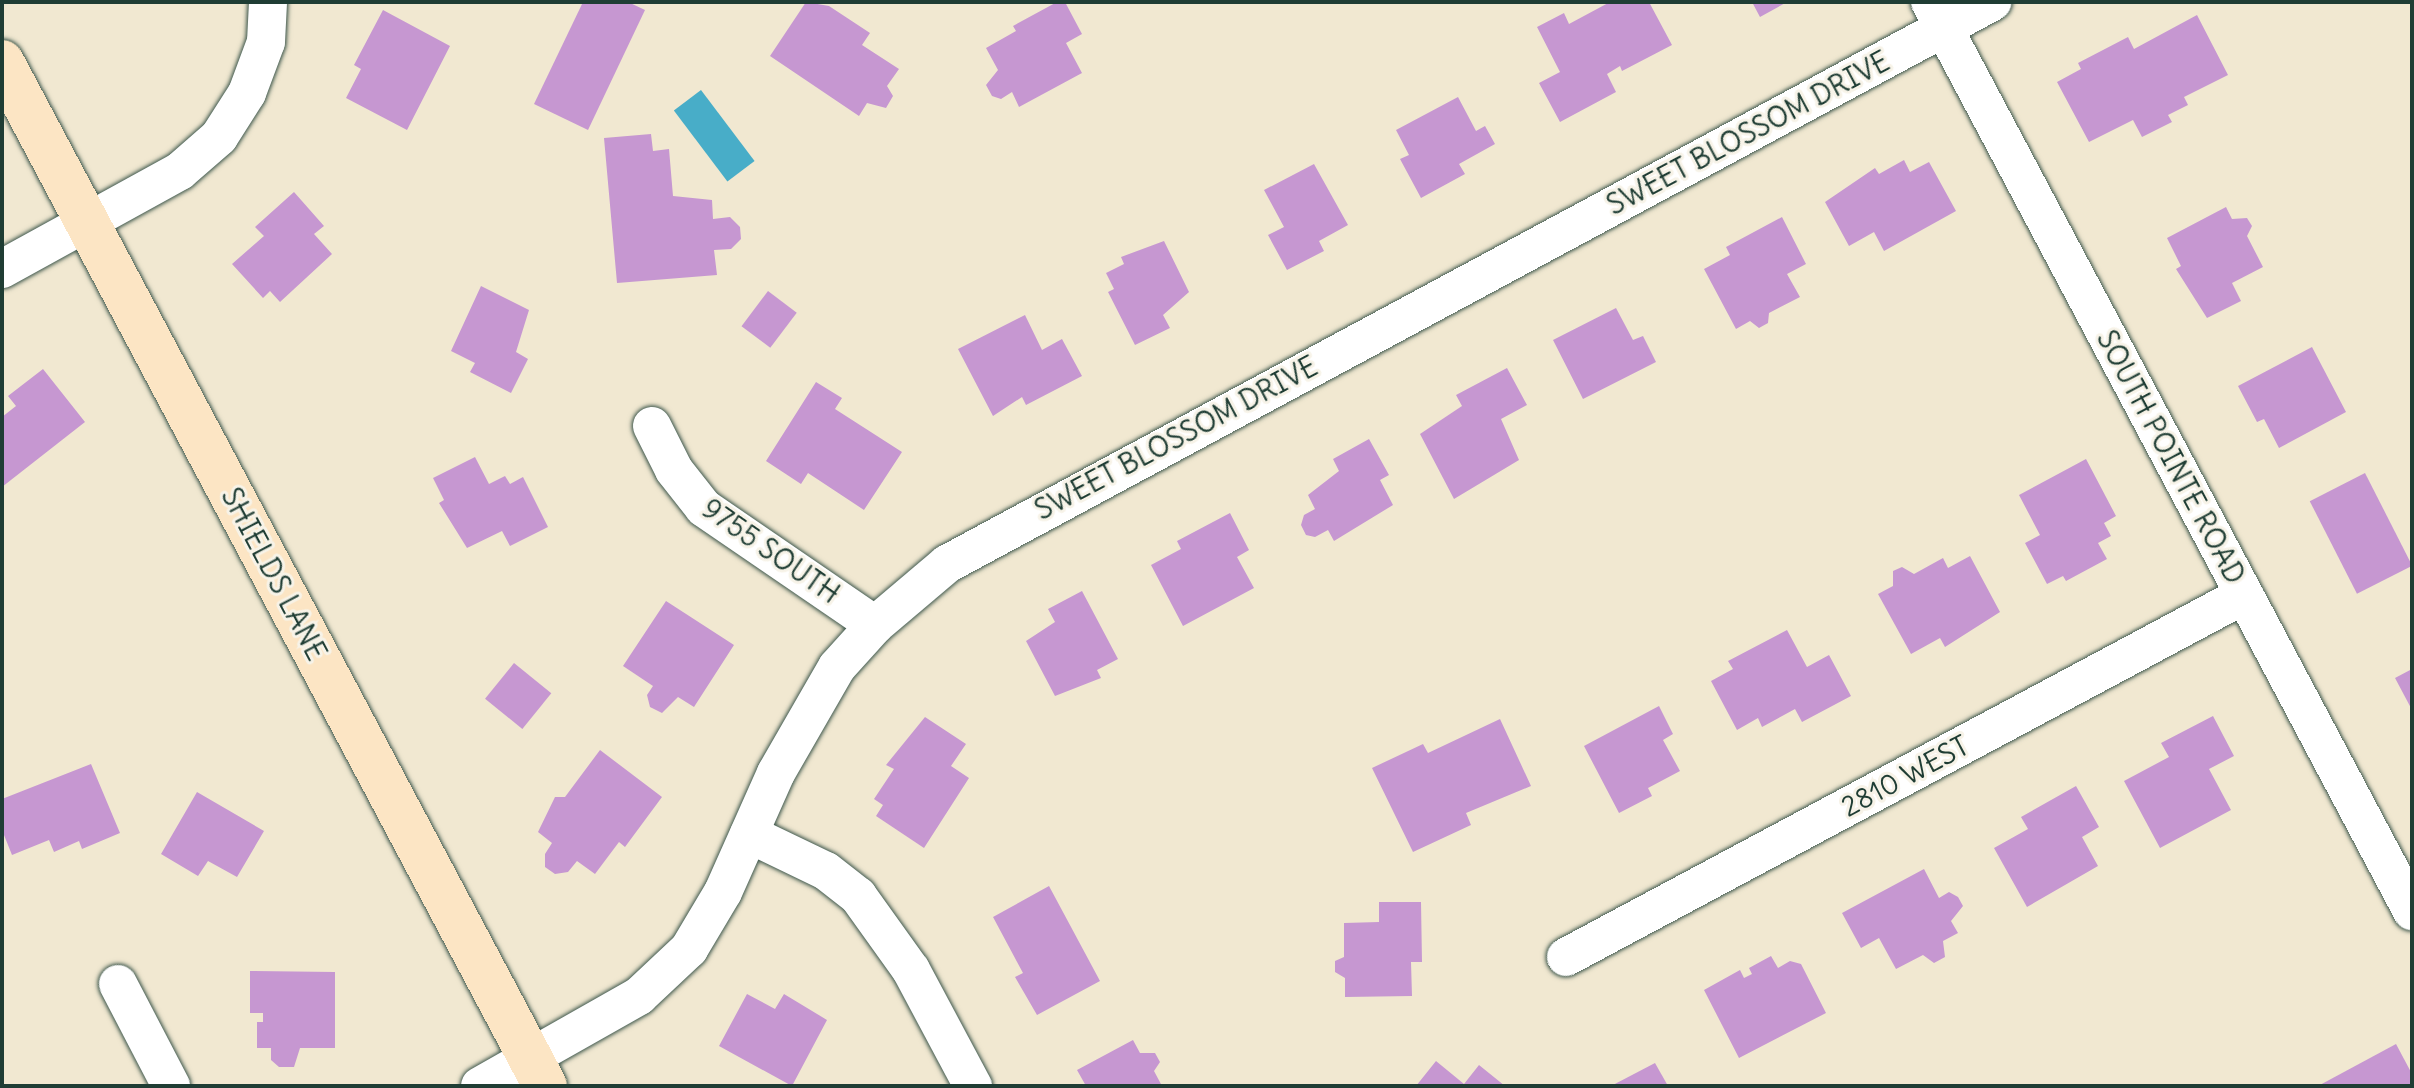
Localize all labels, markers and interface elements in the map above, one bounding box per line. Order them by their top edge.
street label: SWEET BLOSSOM DRIVE [1601,44,1895,222]
street label: SOUTH POINTE ROAD [2090,324,2252,590]
street label: SWEET BLOSSOM DRIVE [1029,349,1323,527]
street label: SHIELDS LANE [214,482,334,666]
street label: 9755 SOUTH [696,491,846,611]
street label: 2810 WEST [1835,728,1975,824]

